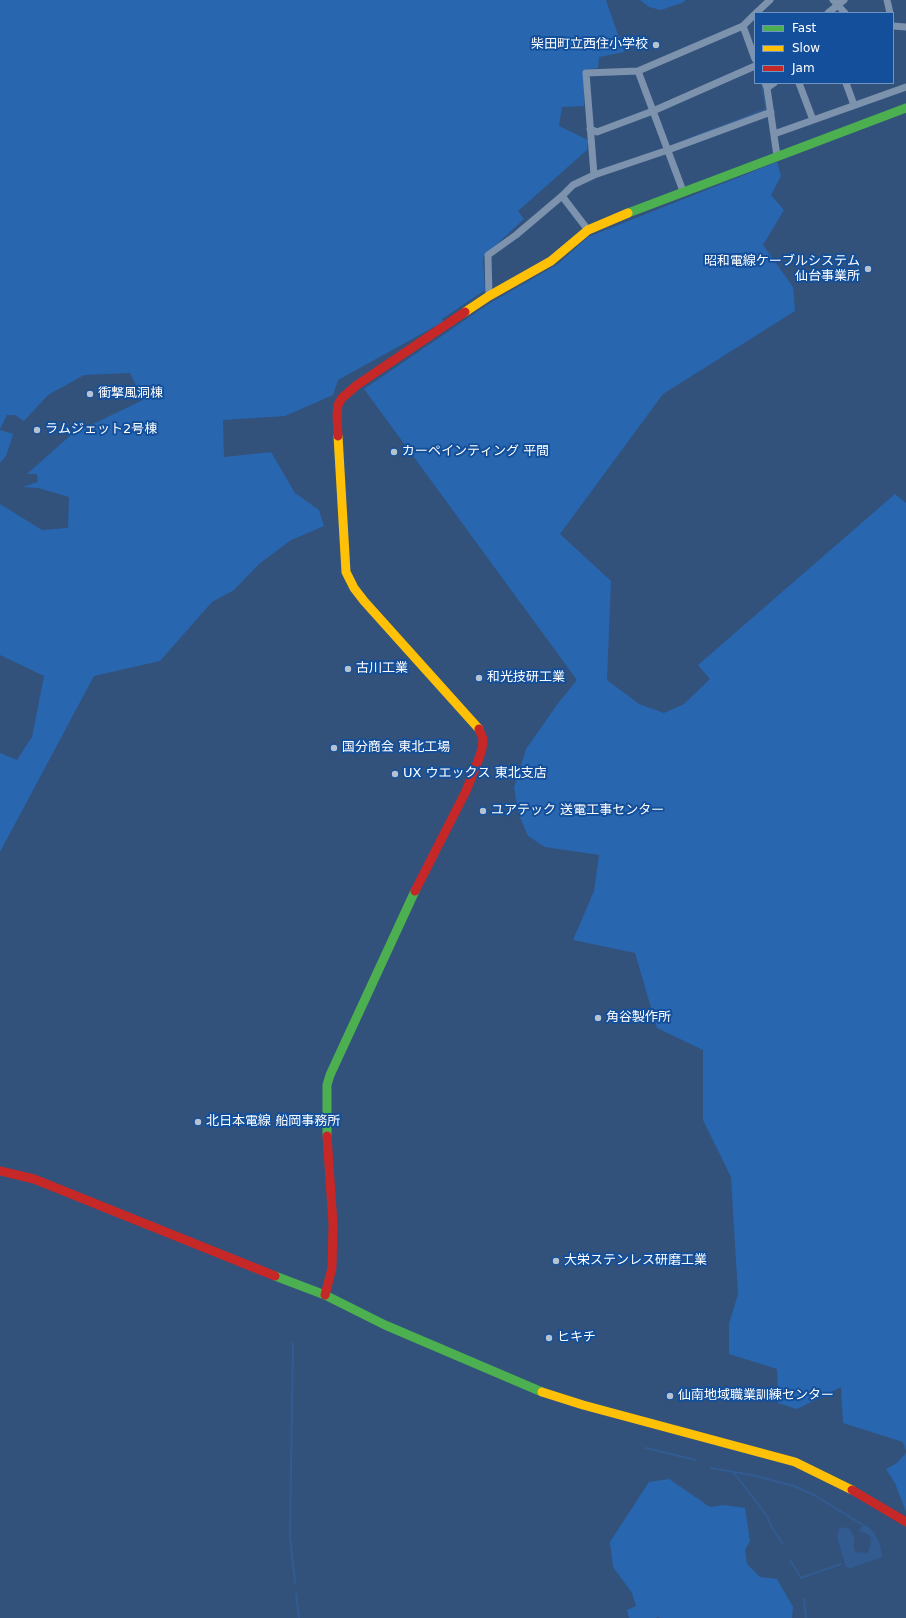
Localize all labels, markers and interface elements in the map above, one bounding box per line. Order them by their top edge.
legend [754,12,894,84]
text: Fast [792,21,816,35]
place label: 柴田町立西住小学校 [531,37,648,53]
marker: 柴田町立西住小学校 [651,40,661,50]
text: Slow [792,41,820,55]
text: Jam [792,61,815,75]
place label: 昭和電線ケーブルシステム 仙台事業所 [704,254,860,285]
marker: 昭和電線ケーブルシステム 仙台事業所 [863,264,873,274]
place label: 衝撃風洞棟 [98,386,163,402]
marker: 衝撃風洞棟 [85,389,95,399]
place label: ラムジェット2号棟 [45,422,157,438]
marker: ラムジェット2号棟 [32,425,42,435]
place label: カーペインティング 平間 [402,444,549,460]
marker: カーペインティング 平間 [389,447,399,457]
place label: 古川工業 [356,661,408,677]
marker: 古川工業 [343,664,353,674]
place label: 和光技研工業 [487,670,565,686]
marker: 和光技研工業 [474,673,484,683]
place label: 国分商会 東北工場 [342,740,450,756]
marker: 国分商会 東北工場 [329,743,339,753]
place label: UX ウエックス 東北支店 [403,766,547,782]
marker: UX ウエックス 東北支店 [390,769,400,779]
place label: ユアテック 送電工事センター [491,803,664,819]
marker: ユアテック 送電工事センター [478,806,488,816]
place label: 角谷製作所 [606,1010,671,1026]
marker: 角谷製作所 [593,1013,603,1023]
place label: 北日本電線 船岡事務所 [206,1114,340,1130]
marker: 北日本電線 船岡事務所 [193,1117,203,1127]
place label: 大栄ステンレス研磨工業 [564,1253,707,1269]
marker: 大栄ステンレス研磨工業 [551,1256,561,1266]
place label: ヒキチ [557,1330,596,1346]
marker: ヒキチ [544,1333,554,1343]
place label: 仙南地域職業訓練センター [678,1388,834,1404]
marker: 仙南地域職業訓練センター [665,1391,675,1401]

